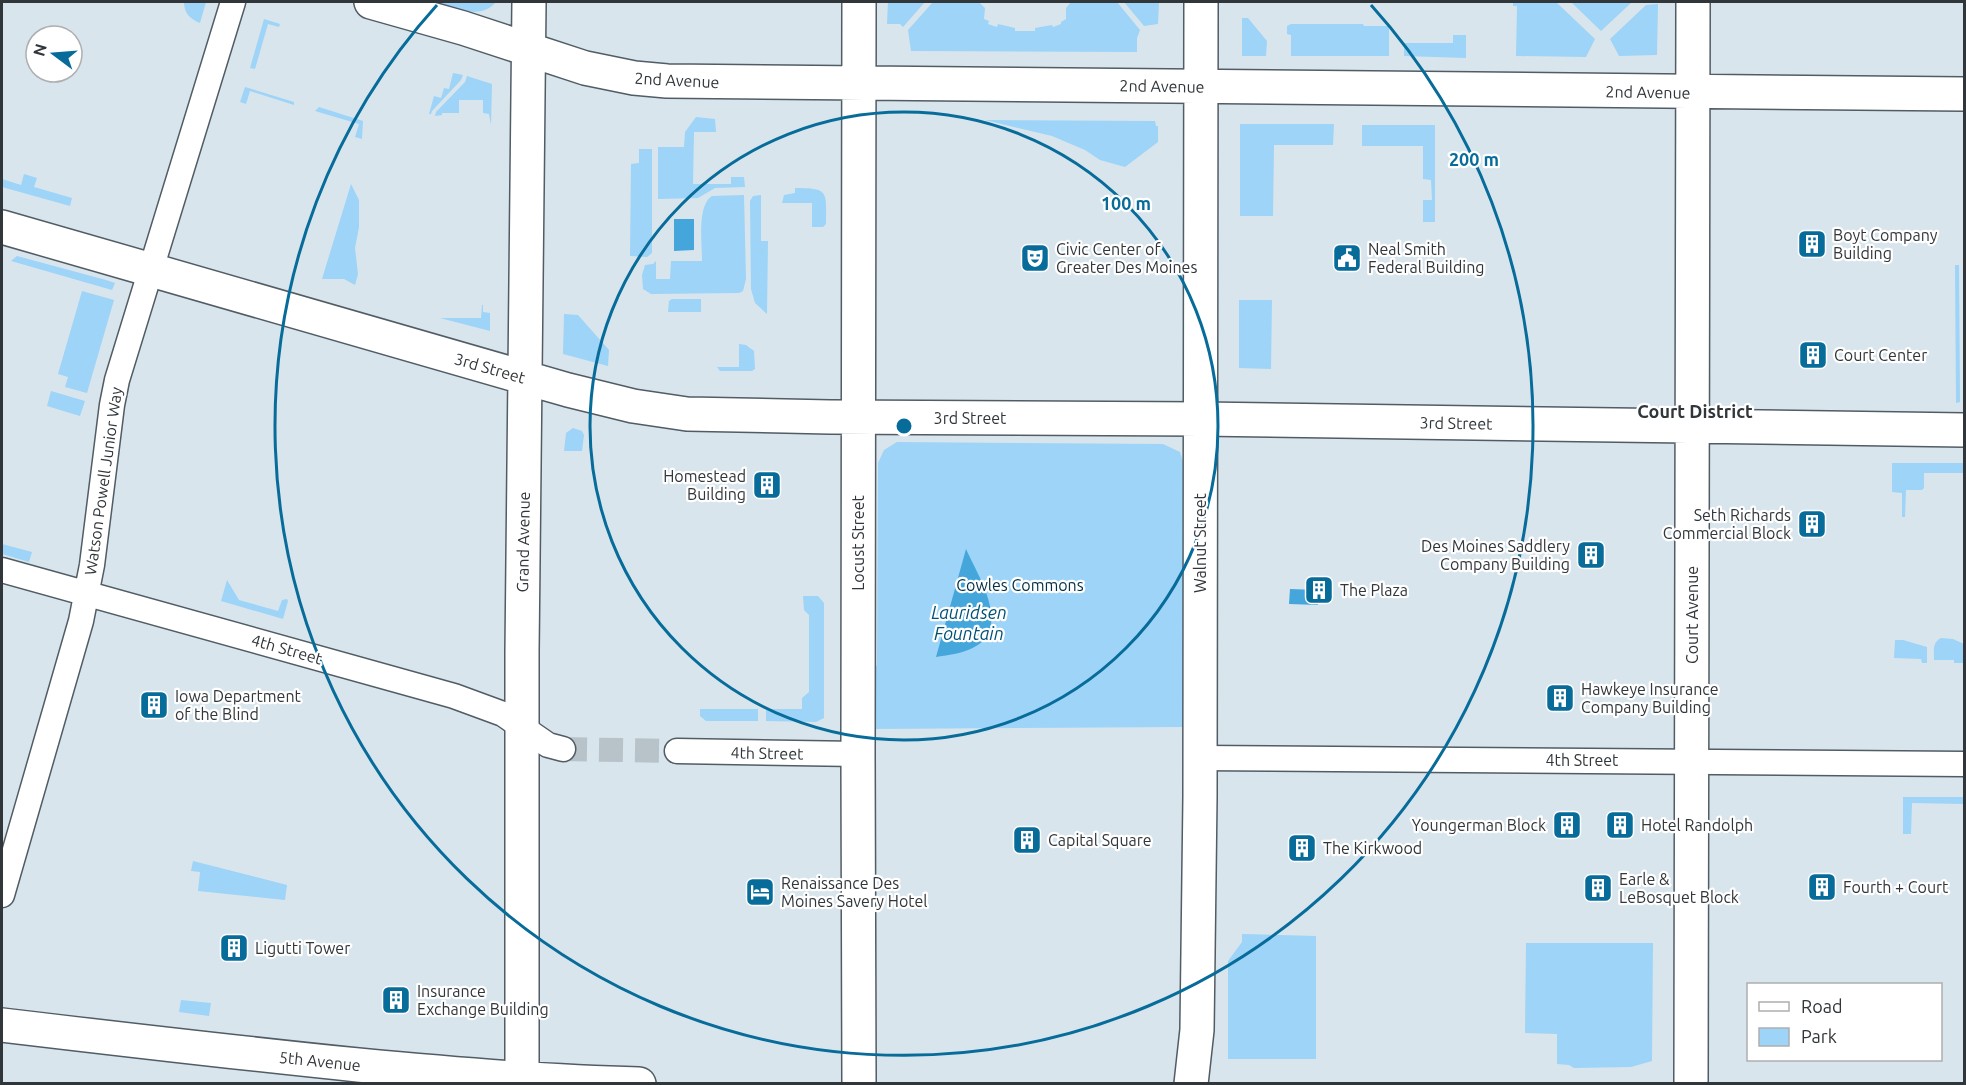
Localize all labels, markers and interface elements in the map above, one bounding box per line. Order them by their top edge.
north arrow [24,24,84,84]
text: N [29,42,50,58]
street label: 2nd Avenue [634,69,720,91]
street label: 2nd Avenue [1119,76,1205,96]
street label: 2nd Avenue [1605,82,1691,102]
text: 200 m [1449,149,1499,169]
text: 100 m [1101,193,1151,213]
place label: Boyt Company Building [1833,226,1938,262]
building icon: Boyt Company Building [1796,228,1828,260]
place label: Civic Center of Greater Des Moines [1056,240,1197,276]
place label: Neal Smith Federal Building [1368,240,1485,276]
theatre icon: Civic Center of Greater Des Moines [1019,242,1051,274]
public building icon: Neal Smith Federal Building [1331,242,1363,274]
building icon: Court Center [1797,339,1829,371]
place label: Court Center [1834,346,1927,364]
street label: 3rd Street [453,349,528,387]
street label: Watson Powell Junior Way [81,386,125,576]
district label: Court District [1637,401,1753,421]
street label: 3rd Street [934,409,1007,427]
street label: 3rd Street [1419,413,1493,433]
centre of rings [894,416,914,436]
place label: Homestead Building [663,467,746,503]
building icon: Homestead Building [751,469,783,501]
street label: Grand Avenue [513,491,533,593]
street label: Walnut Street [1191,492,1209,593]
street label: Locust Street [849,494,867,591]
place label: Seth Richards Commercial Block [1663,506,1791,542]
building icon: Seth Richards Commercial Block [1796,508,1828,540]
place label: Des Moines Saddlery Company Building [1421,537,1570,573]
building icon: Des Moines Saddlery Company Building [1575,539,1607,571]
street label: Court Avenue [1683,566,1701,664]
building icon: The Plaza [1303,574,1335,606]
park label: Cowles Commons [956,576,1084,594]
place label: The Plaza [1340,581,1408,599]
water label: Lauridsen Fountain [931,602,1007,643]
street label: 4th Street [250,630,325,668]
place label: Hawkeye Insurance Company Building [1581,680,1719,716]
building icon: Hawkeye Insurance Company Building [1544,682,1576,714]
place label: Iowa Department of the Blind [175,687,302,723]
building icon: Iowa Department of the Blind [138,689,170,721]
street label: 4th Street [730,743,804,763]
street label: 4th Street [1546,751,1619,769]
building icon: Youngerman Block [1551,809,1583,841]
building icon: Hotel Randolph [1604,809,1636,841]
place label: Youngerman Block [1412,816,1546,834]
place label: Hotel Randolph [1641,816,1753,834]
building icon: Capital Square [1011,824,1043,856]
place label: Capital Square [1048,831,1152,849]
building icon: The Kirkwood [1286,832,1318,864]
place label: The Kirkwood [1323,839,1422,857]
place label: Earle & LeBosquet Block [1619,870,1739,906]
building icon: Fourth + Court [1806,871,1838,903]
building icon: Earle & LeBosquet Block [1582,872,1614,904]
place label: Renaissance Des Moines Savery Hotel [781,874,928,910]
hotel icon: Renaissance Des Moines Savery Hotel [744,876,776,908]
place label: Fourth + Court [1843,878,1949,896]
building icon: Ligutti Tower [218,932,250,964]
place label: Ligutti Tower [255,939,350,957]
place label: Insurance Exchange Building [417,982,549,1018]
legend [1747,983,1942,1061]
building icon: Insurance Exchange Building [380,984,412,1016]
text: Road [1801,996,1843,1016]
text: Park [1801,1026,1837,1046]
street label: 5th Avenue [278,1048,362,1074]

